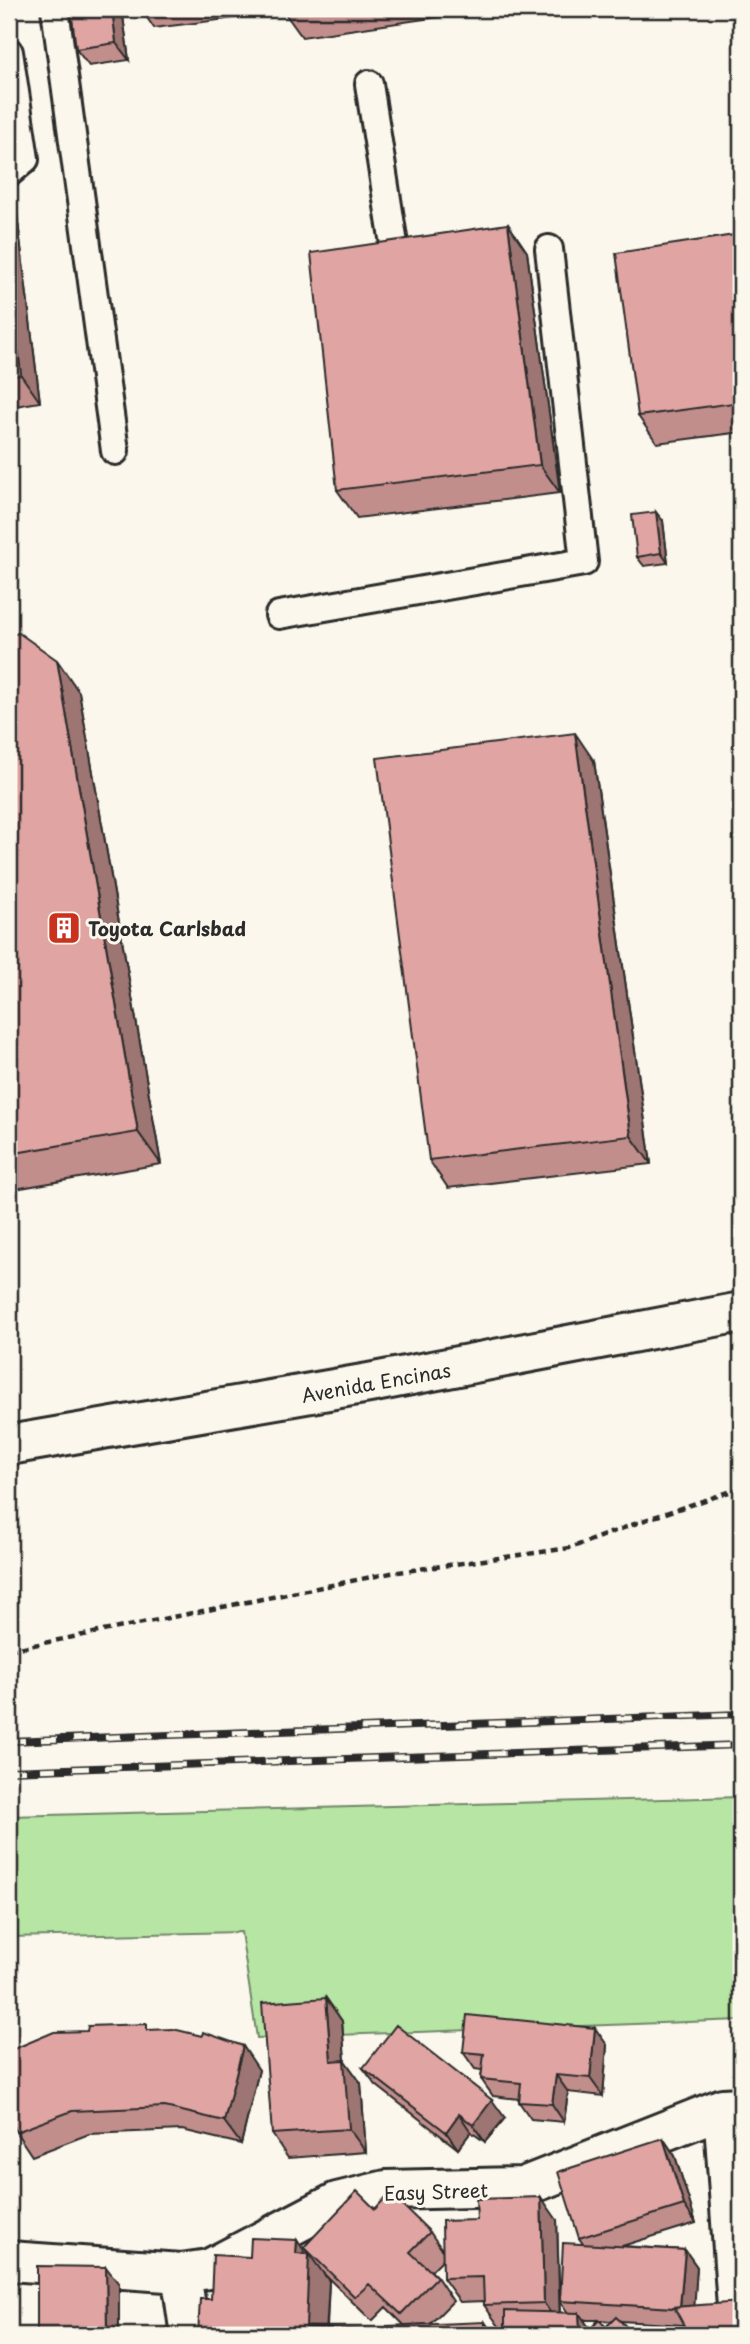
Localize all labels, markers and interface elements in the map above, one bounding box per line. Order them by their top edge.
building icon: Toyota Carlsbad [45,909,83,947]
place label: Toyota Carlsbad [88,914,246,942]
street label: Avenida Encinas [299,1355,453,1409]
street label: Easy Street [383,2175,489,2207]

